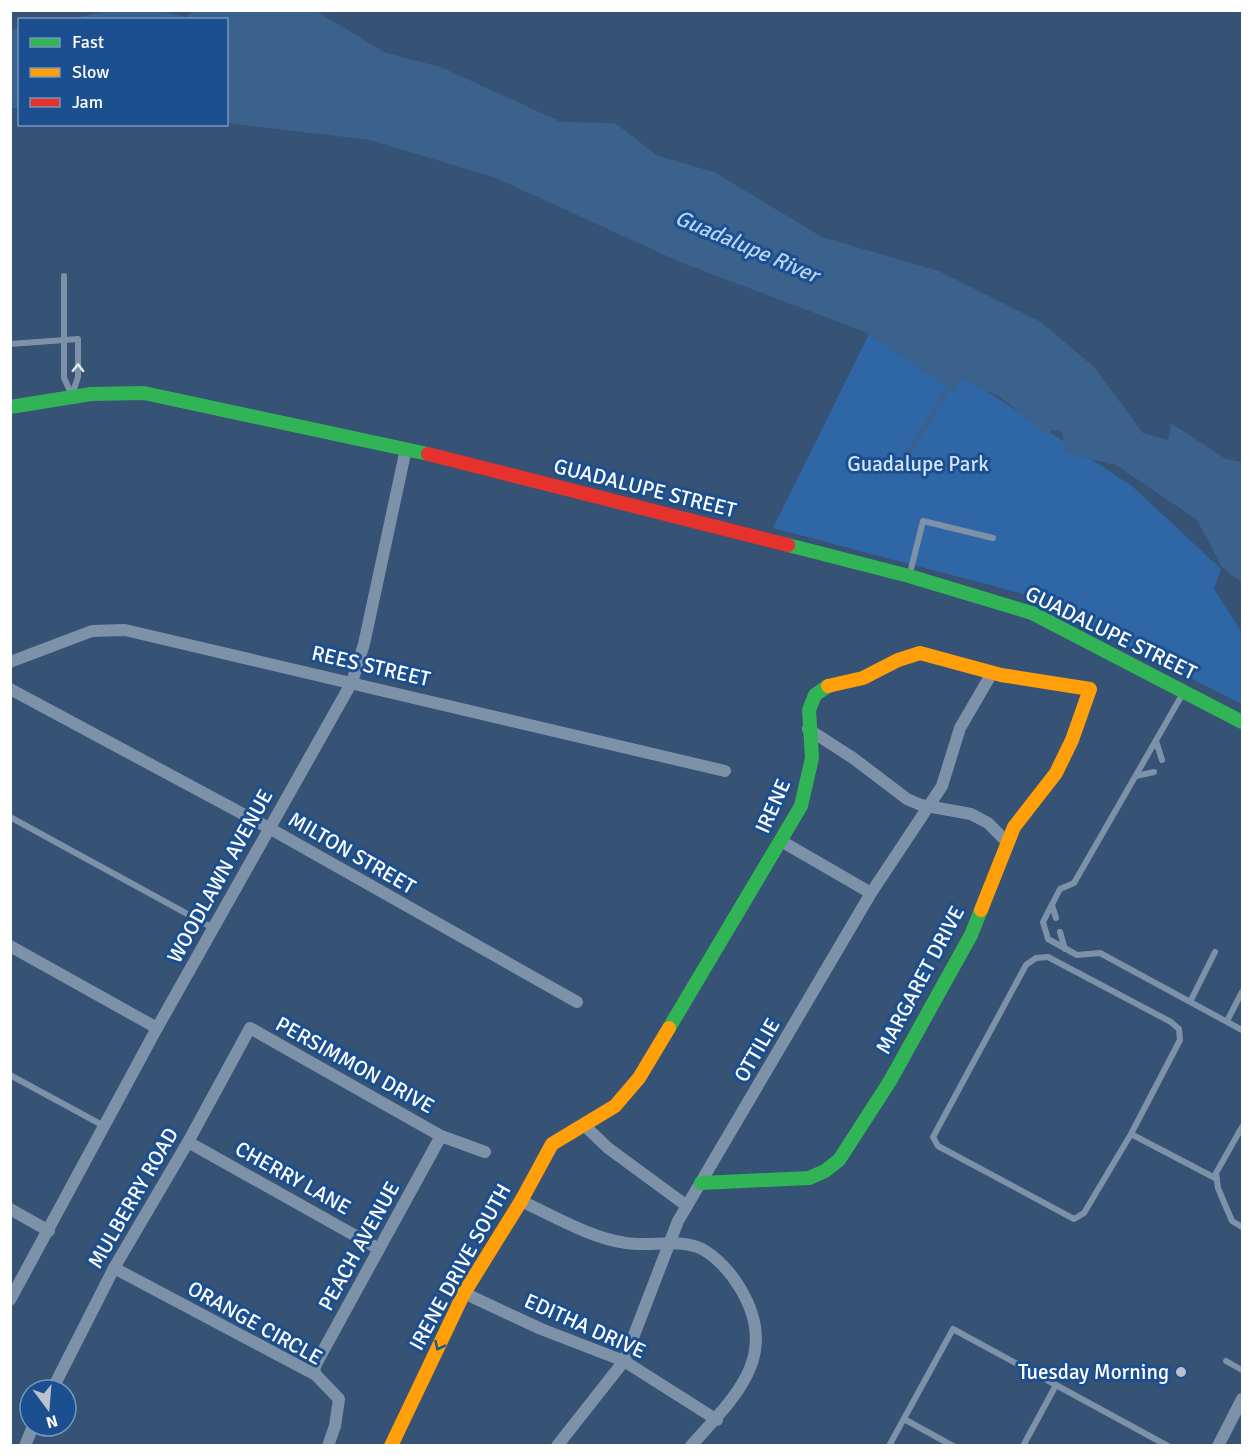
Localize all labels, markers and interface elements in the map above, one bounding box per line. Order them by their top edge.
legend [18,18,228,126]
text: Fast [72,31,104,53]
text: Slow [72,61,109,83]
text: Jam [72,91,103,113]
water label: Guadalupe River [671,204,826,290]
one-way arrow [72,363,84,372]
park label: Guadalupe Park [847,451,989,477]
street label: GUADALUPE STREET [551,453,740,523]
street label: GUADALUPE STREET [1021,580,1201,686]
street label: REES STREET [309,640,433,692]
street label: IRENE [750,775,796,837]
street label: WOODLAWN AVENUE [161,785,279,967]
street label: MILTON STREET [284,806,421,900]
street label: MARGARET DRIVE [870,901,970,1059]
street label: PERSIMMON DRIVE [271,1011,439,1119]
street label: OTTILIE [728,1013,786,1087]
street label: MULBERRY ROAD [82,1123,184,1273]
street label: CHERRY LANE [231,1136,355,1220]
street label: PEACH AVENUE [313,1177,405,1315]
street label: IRENE DRIVE SOUTH [403,1179,517,1355]
street label: ORANGE CIRCLE [183,1275,327,1371]
street label: EDITHA DRIVE [520,1288,650,1364]
one-way arrow [434,1339,446,1350]
place label: Tuesday Morning [1018,1359,1169,1385]
marker: Tuesday Morning [1174,1365,1188,1379]
north arrow [18,1378,78,1438]
text: N [44,1410,60,1433]

